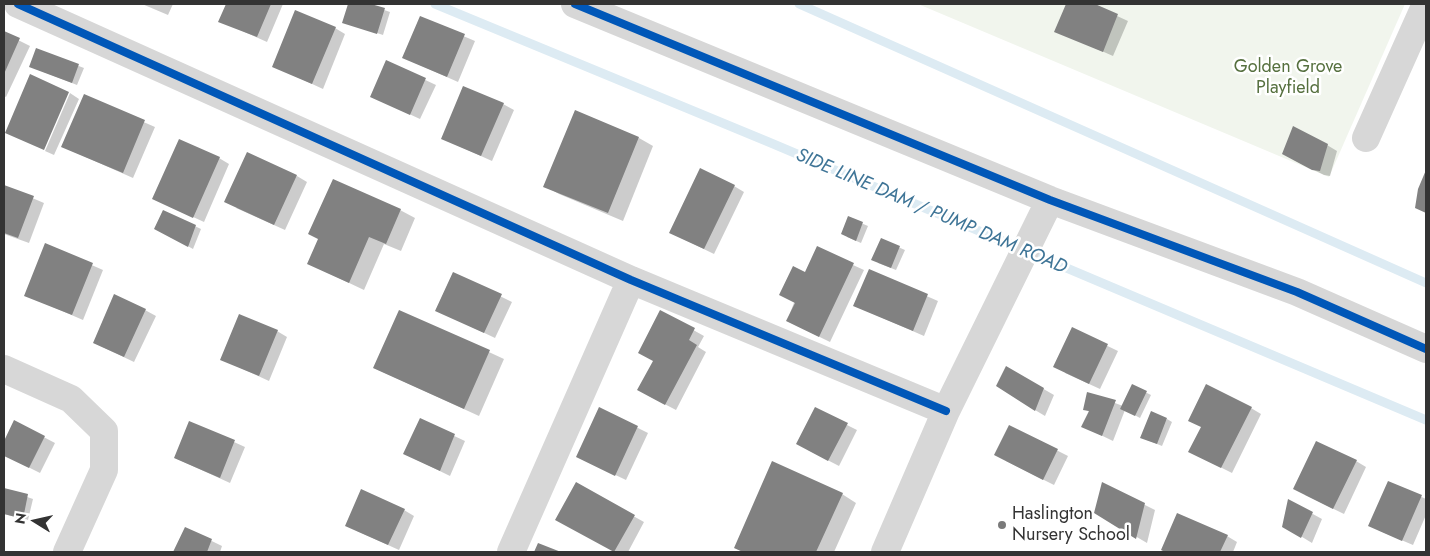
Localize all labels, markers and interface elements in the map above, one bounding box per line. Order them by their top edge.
park label: Golden Grove Playfield [1234,57,1342,100]
water label: SIDE LINE DAM / PUMP DAM ROAD [792,144,1070,280]
north arrow [10,496,60,546]
place label: Haslington Nursery School [1012,504,1130,546]
text: N [9,511,31,526]
marker: Haslington Nursery School [996,519,1008,531]

